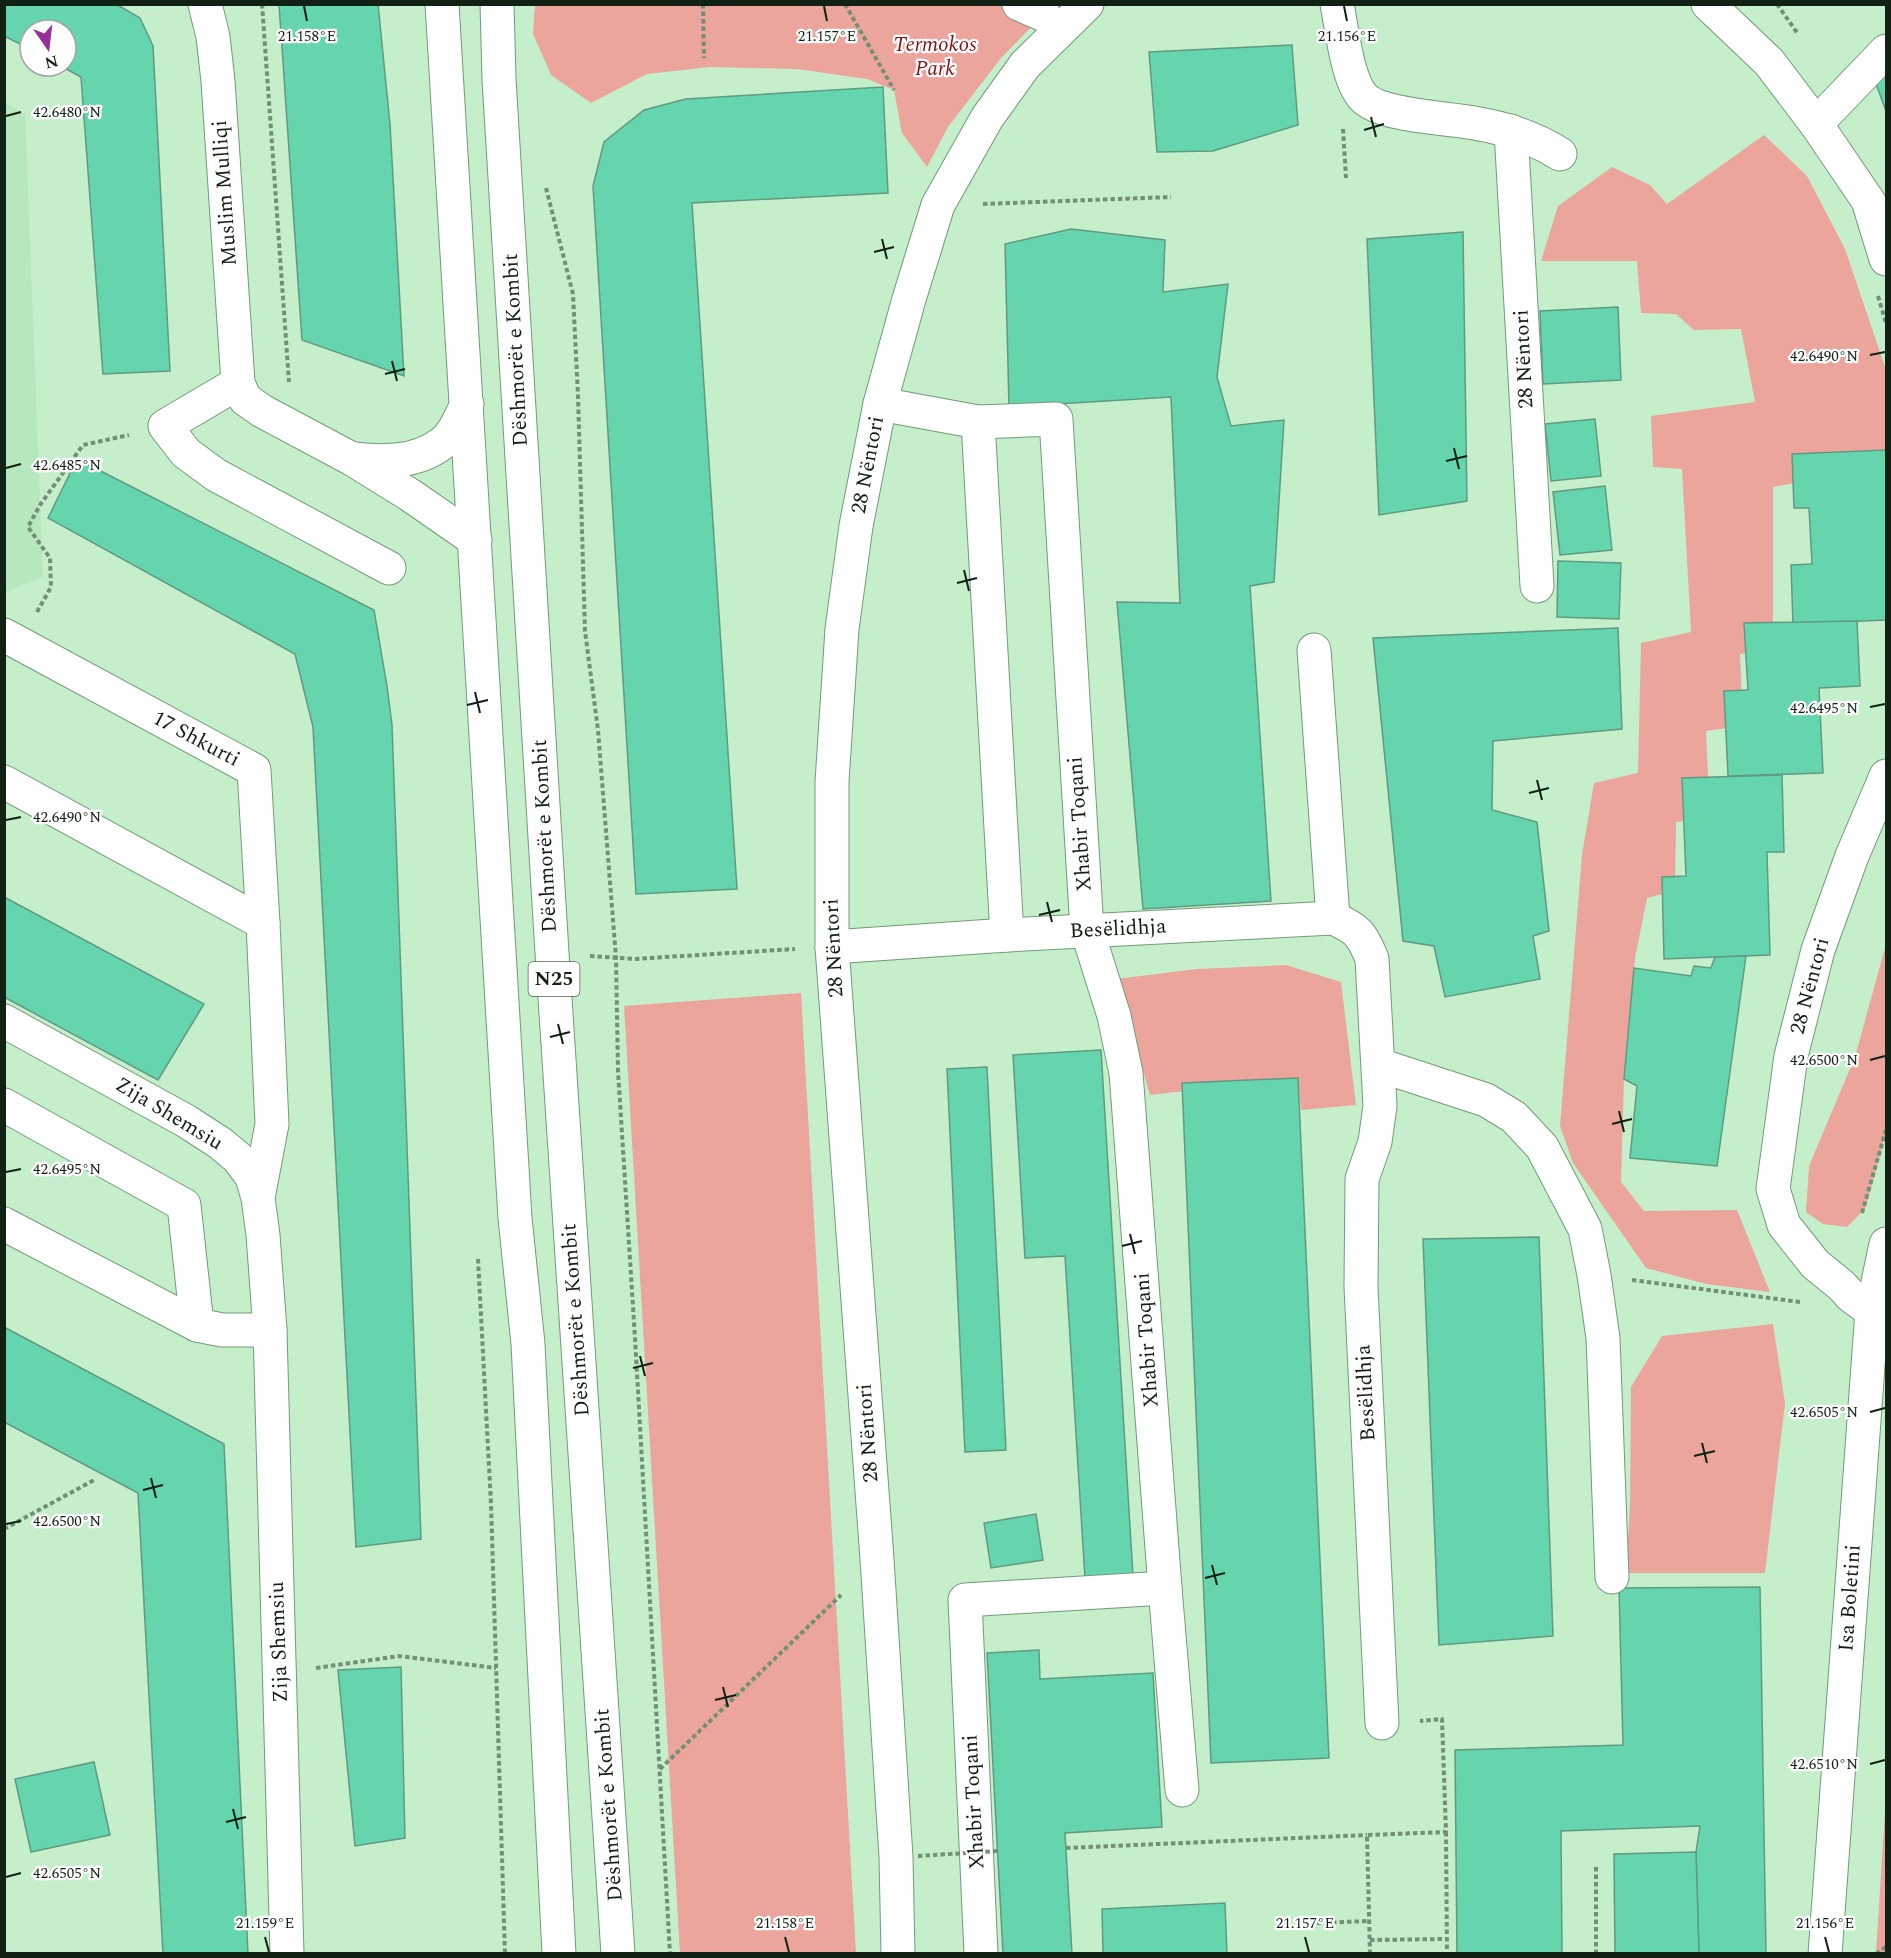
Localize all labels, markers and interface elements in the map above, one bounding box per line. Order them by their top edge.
north arrow [18,18,78,78]
text: 21.158°E [278,25,336,48]
text: 21.157°E [798,25,856,48]
text: 21.156°E [1318,25,1376,48]
park label: Termokos Park [893,29,977,85]
text: N [42,48,61,75]
text: 42.6480°N [33,101,101,124]
street label: Muslim Mulliqi [204,119,246,267]
street label: Dëshmorët e Kombit [495,253,537,447]
street label: 28 Nëntori [1505,309,1543,409]
text: 42.6490°N [1790,345,1858,368]
street label: 28 Nëntori [843,413,893,517]
text: 42.6485°N [33,454,101,477]
text: 42.6495°N [1790,697,1858,720]
street label: 17 Shkurti [146,703,246,775]
street label: Dëshmorët e Kombit [524,739,566,933]
street label: Xhabir Toqani [1059,756,1101,892]
text: 42.6490°N [33,806,101,829]
street label: 28 Nëntori [815,898,853,998]
street label: Besëlidhja [1069,910,1168,948]
street label: 28 Nëntori [1782,934,1838,1038]
road number: N25 [528,962,580,996]
text: 42.6500°N [1790,1049,1858,1072]
street label: Zija Shemsiu [109,1069,229,1159]
text: 42.6495°N [33,1158,101,1181]
street label: Dëshmorët e Kombit [553,1222,599,1418]
street label: Xhabir Toqani [1126,1272,1168,1408]
street label: Besëlidhja [1347,1343,1385,1442]
street label: 28 Nëntori [849,1382,887,1484]
text: 42.6505°N [1790,1401,1858,1424]
text: 42.6500°N [33,1510,101,1533]
street label: Isa Boletini [1830,1543,1870,1653]
street label: Zija Shemsiu [261,1581,297,1703]
street label: Dëshmorët e Kombit [586,1707,632,1903]
street label: Xhabir Toqani [954,1734,994,1870]
text: 42.6510°N [1790,1753,1858,1776]
text: 42.6505°N [33,1862,101,1885]
text: 21.159°E [236,1912,294,1935]
text: 21.158°E [756,1912,814,1935]
text: 21.157°E [1276,1912,1334,1935]
text: 21.156°E [1796,1912,1854,1935]

